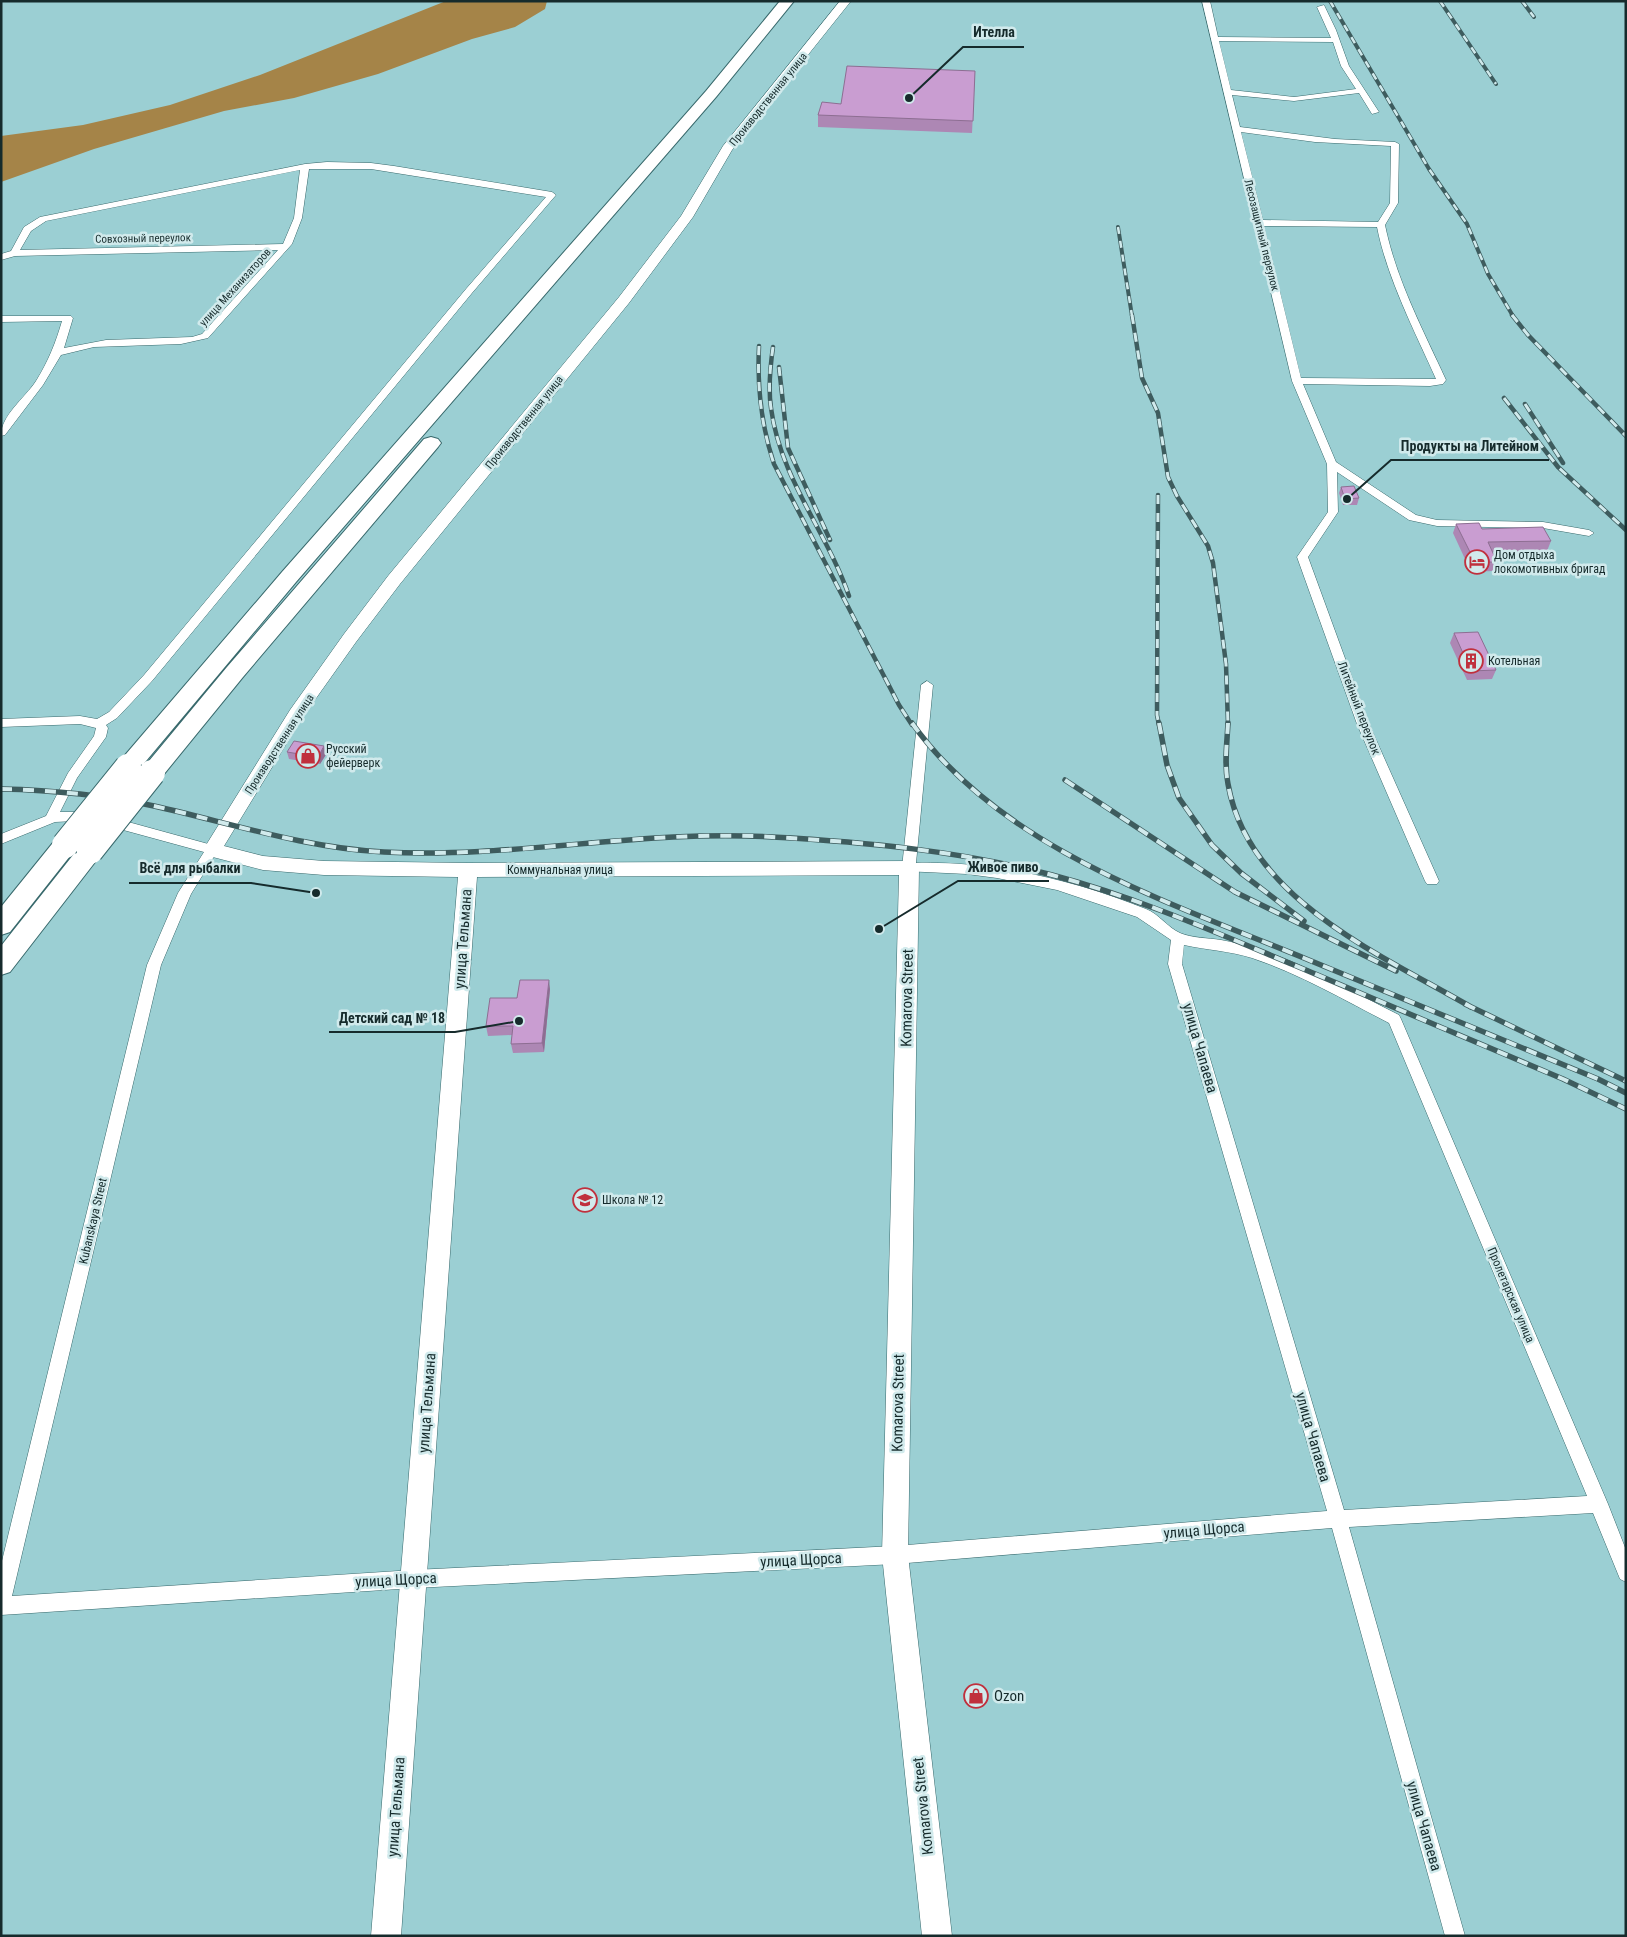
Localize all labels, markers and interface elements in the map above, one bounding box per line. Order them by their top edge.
callout: Ителла [963,18,1024,47]
text: Ителла [973,24,1015,40]
street label: Производственная улица [727,50,810,149]
street label: Лесозащитный переулок [1241,178,1282,293]
street label: Совхозный переулок [95,231,192,246]
street label: улица Механизаторов [197,246,274,329]
street label: Производственная улица [483,373,566,472]
callout: Продукты на Литейном [1391,431,1549,460]
text: Продукты на Литейном [1401,438,1539,454]
place label: Дом отдыха локомотивных бригад [1494,548,1606,576]
hotel icon: Дом отдыха локомотивных бригад [1464,549,1490,575]
building icon: Котельная [1458,648,1484,674]
place label: Котельная [1488,654,1540,668]
street label: Литейный переулок [1335,659,1383,757]
street label: Производственная улица [242,692,317,797]
place label: Русский фейерверк [326,742,380,770]
shop icon: Русский фейерверк [295,743,321,769]
callout: Живое пиво [958,852,1049,881]
callout: Всё для рыбалки [129,854,251,883]
text: Живое пиво [967,859,1039,875]
text: Всё для рыбалки [139,860,241,876]
street label: Коммунальная улица [507,863,613,877]
street label: улица Тельмана [451,888,475,990]
street label: Komarova Street [897,949,917,1047]
street label: улица Чапаева [1179,1001,1221,1095]
callout: Детский сад № 18 [329,1003,455,1032]
text: Детский сад № 18 [339,1010,445,1026]
street label: Kubanskaya Street [76,1176,110,1265]
school or university icon: Школа № 12 [572,1187,598,1213]
place label: Школа № 12 [602,1193,663,1207]
street label: Пролетарская улица [1485,1245,1538,1345]
street label: улица Тельмана [415,1352,439,1454]
street label: Komarova Street [888,1354,908,1452]
street label: улица Чапаева [1292,1390,1334,1484]
street label: улица Щорса [1163,1517,1245,1543]
street label: улица Щорса [760,1549,842,1571]
street label: улица Щорса [355,1569,437,1591]
shop icon: Ozon [963,1683,989,1709]
place label: Ozon [994,1687,1024,1705]
street label: улица Тельмана [384,1756,408,1858]
street label: Komarova Street [909,1756,937,1856]
street label: улица Чапаева [1403,1779,1445,1873]

